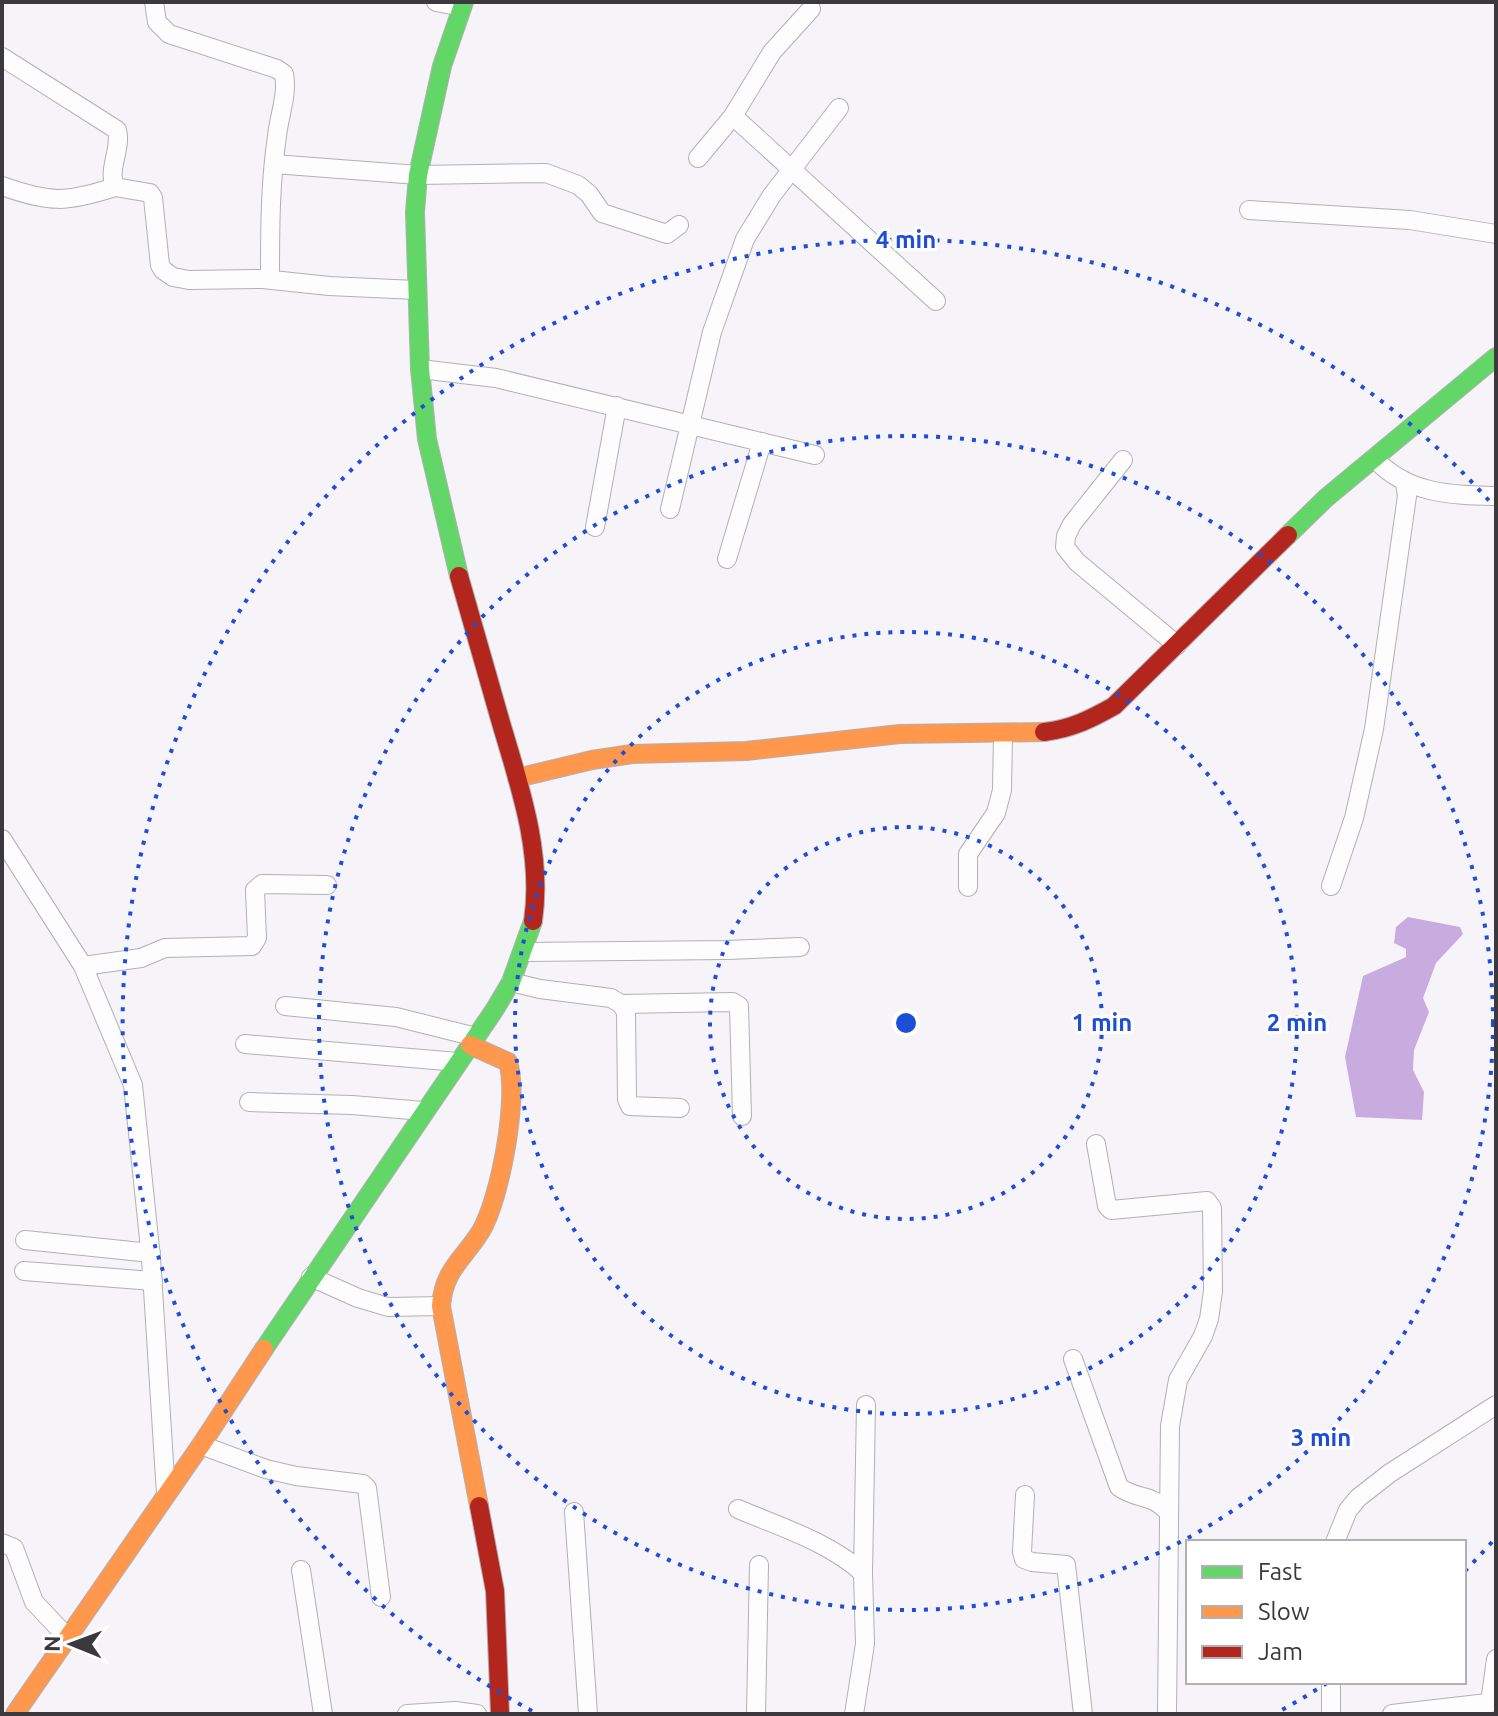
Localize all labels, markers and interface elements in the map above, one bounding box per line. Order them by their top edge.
text: 4 min [876,226,936,253]
centre of rings [892,1009,920,1037]
text: 1 min [1072,1009,1132,1036]
text: 2 min [1267,1009,1327,1036]
text: 3 min [1291,1424,1351,1451]
legend [1186,1540,1466,1684]
text: Fast [1258,1558,1302,1585]
text: Slow [1258,1598,1310,1625]
north arrow [32,1604,112,1684]
text: N [39,1635,64,1652]
text: Jam [1258,1638,1303,1665]

